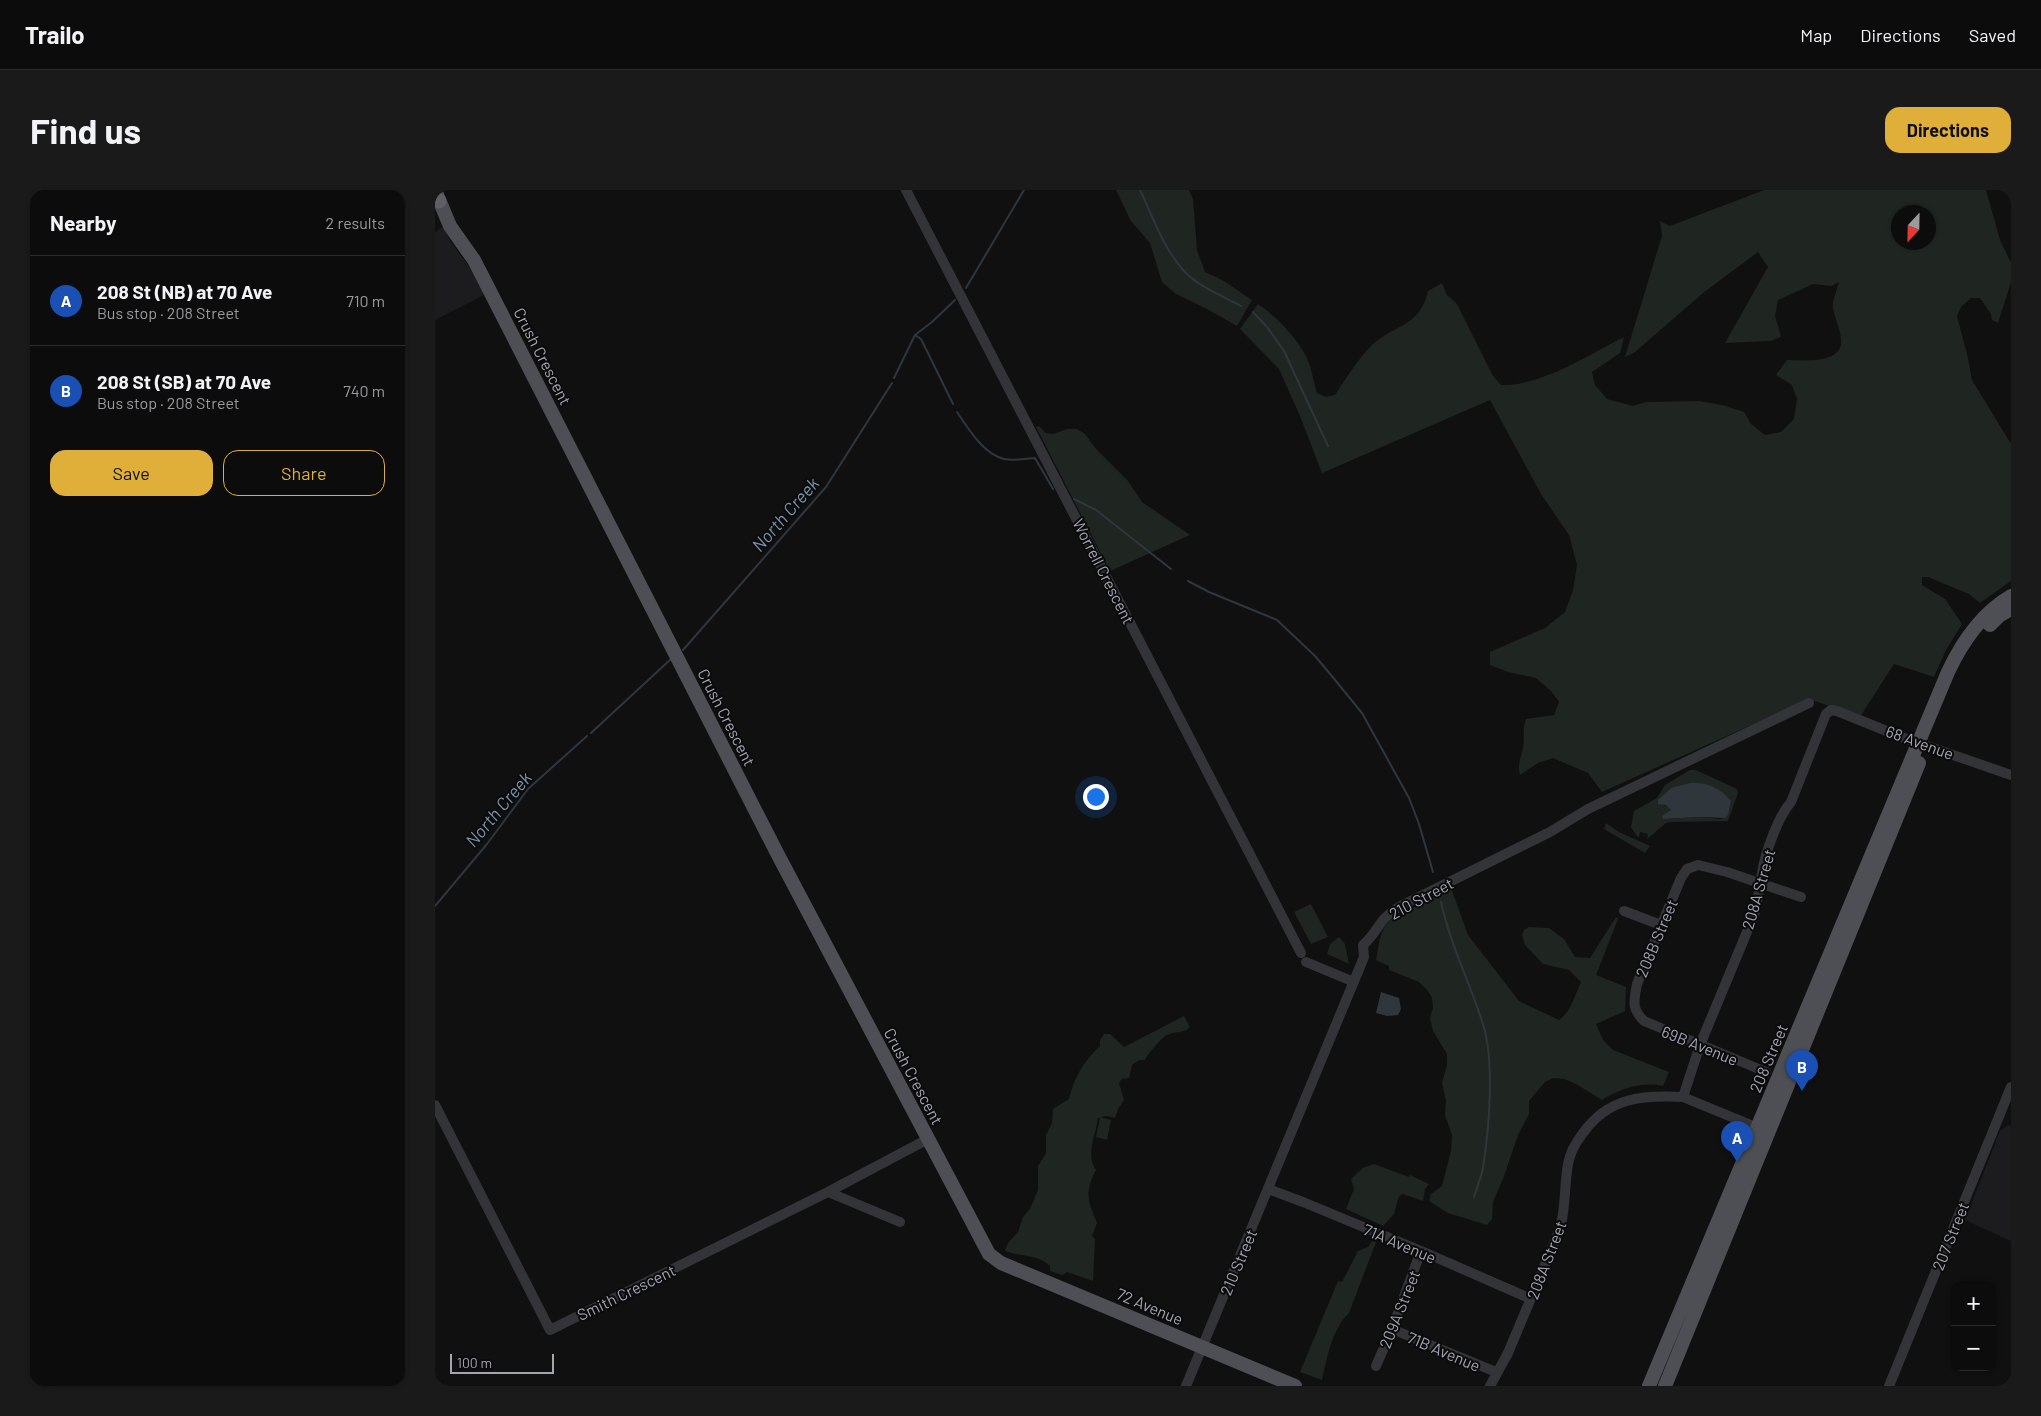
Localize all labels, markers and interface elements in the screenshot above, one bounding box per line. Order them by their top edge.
text: Trailo [25,20,85,49]
text: Map [1800,24,1832,46]
text: Directions [1860,24,1941,46]
text: Saved [1969,24,2016,46]
button: Directions [1885,107,2011,153]
text: Find us [30,109,141,151]
north arrow [1891,205,1936,250]
text: Nearby [50,210,116,235]
text: 2 results [326,213,385,232]
text: 208 St (NB) at 70 Ave [97,280,272,303]
text: A [61,291,71,310]
text: 710 m [346,291,385,310]
text: Bus stop · 208 Street [97,303,240,322]
street label: Crush Crescent [510,304,576,408]
text: 208 St (SB) at 70 Ave [97,370,271,393]
text: B [61,381,71,400]
text: 740 m [343,381,385,400]
text: Bus stop · 208 Street [97,393,240,412]
button: Save [50,450,213,496]
button: Share [223,450,385,496]
water label: North Creek [747,472,823,556]
street label: Worrell Crescent [1069,515,1139,627]
street label: Crush Crescent [694,665,760,769]
street label: 68 Avenue [1884,721,1956,763]
water label: North Creek [460,767,536,851]
your location [1083,784,1109,810]
street label: 208A Street [1737,847,1779,931]
street label: 210 Street [1386,873,1456,923]
street label: 208B Street [1631,896,1681,980]
street label: 69B Avenue [1659,1021,1741,1069]
street label: 208 Street [1745,1021,1791,1095]
street label: Crush Crescent [881,1025,947,1127]
pin: B [1786,1050,1818,1091]
pin: A [1721,1121,1753,1162]
street label: 207 Street [1928,1199,1972,1273]
street label: 208A Street [1522,1218,1570,1302]
street label: 71A Avenue [1361,1219,1439,1267]
street label: 210 Street [1216,1226,1260,1298]
street label: Smith Crescent [574,1260,678,1324]
street label: 209A Street [1375,1267,1423,1351]
map controls [1951,1281,1996,1371]
button: + [1951,1281,1996,1326]
street label: 72 Avenue [1114,1284,1186,1328]
button: − [1951,1326,1996,1371]
street label: 71B Avenue [1405,1327,1483,1375]
scale bar [450,1351,554,1374]
text: 100 m [457,1354,492,1371]

